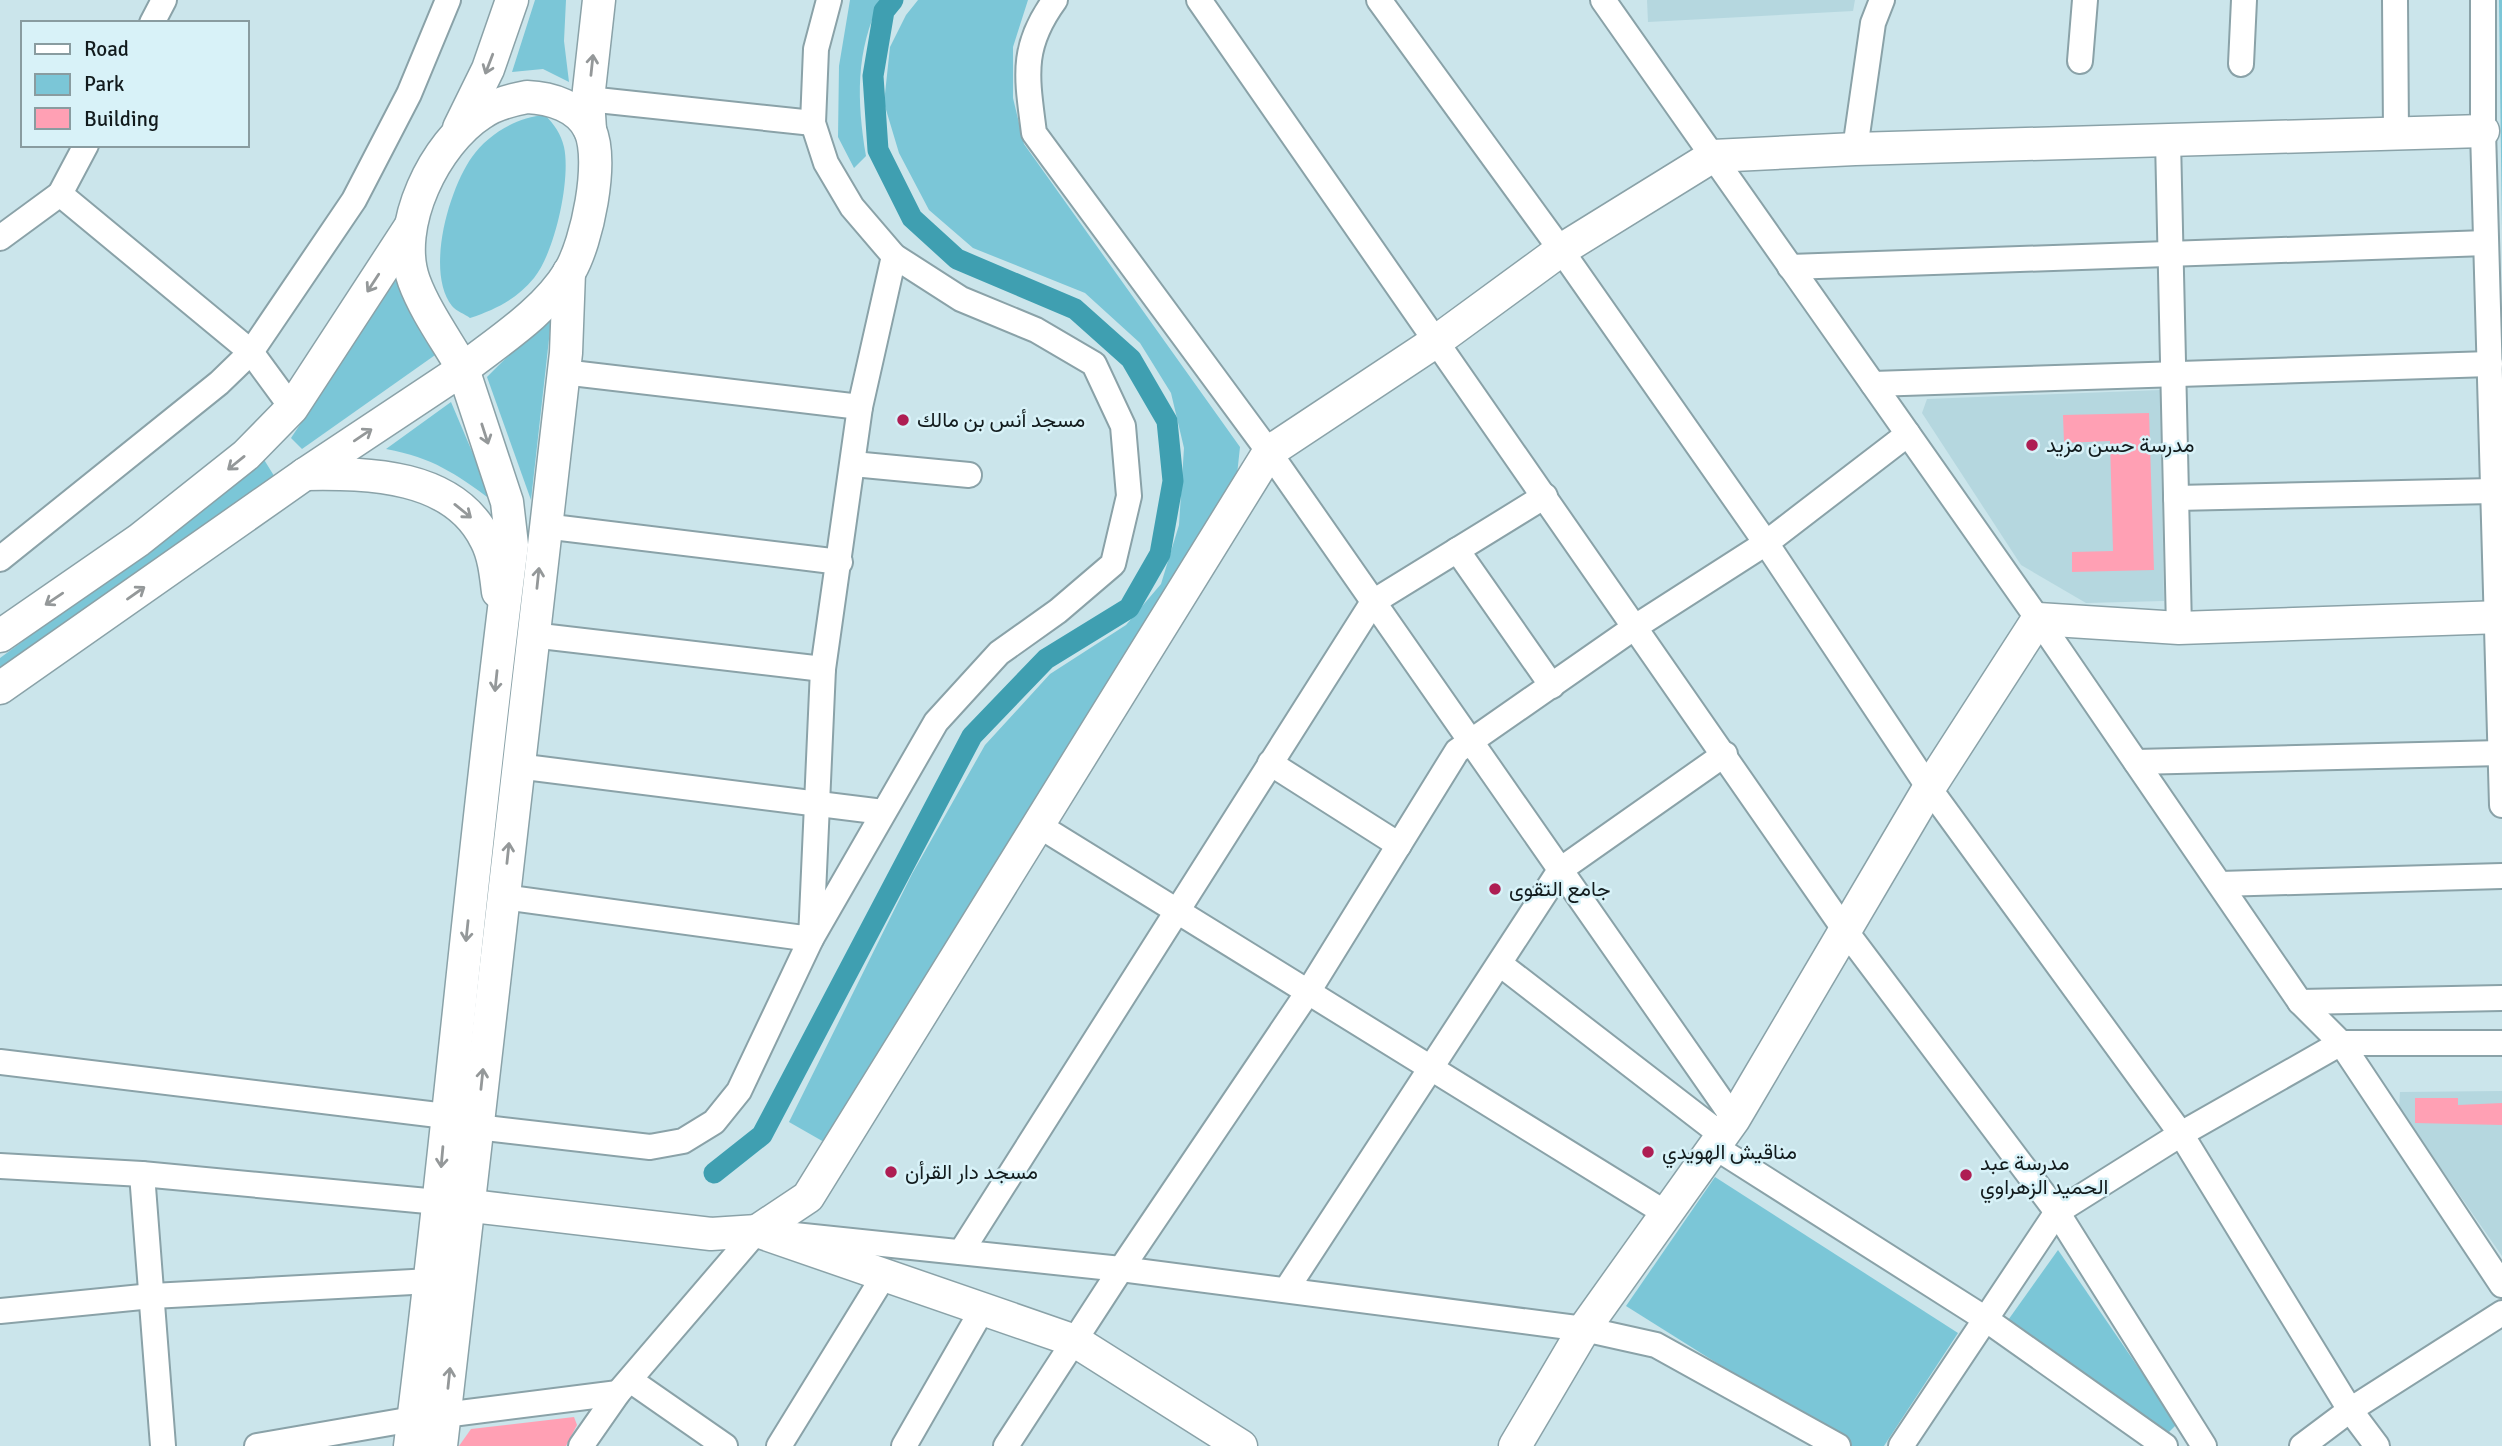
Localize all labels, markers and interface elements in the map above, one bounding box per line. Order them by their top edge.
legend [21,21,248,147]
text: Road [84,36,129,62]
one-way arrow [482,53,495,75]
one-way arrow [586,54,599,77]
text: Park [84,71,125,97]
text: Building [84,106,159,132]
one-way arrow [366,273,380,293]
place label: مسجد أنس بن مالك [917,407,1085,433]
marker: مسجد أنس بن مالك [895,412,911,428]
one-way arrow [479,423,492,445]
one-way arrow [353,428,373,442]
place label: مدرسة حسن مزيد [2046,432,2195,458]
marker: مدرسة حسن مزيد [2024,437,2040,453]
one-way arrow [227,455,246,470]
one-way arrow [453,503,471,518]
one-way arrow [532,567,545,590]
one-way arrow [126,586,145,600]
one-way arrow [45,592,64,606]
one-way arrow [489,669,502,692]
one-way arrow [501,842,514,865]
place label: جامع التقوى [1509,876,1611,903]
marker: جامع التقوى [1487,881,1503,897]
one-way arrow [460,919,473,942]
one-way arrow [476,1068,489,1091]
place label: مناقيش الهويدي [1662,1139,1797,1169]
marker: مناقيش الهويدي [1640,1144,1656,1160]
one-way arrow [435,1145,448,1168]
place label: مدرسة عبد الحميد الزهراوي [1980,1150,2108,1204]
place label: مسجد دار القرأن [905,1159,1038,1185]
marker: مسجد دار القرأن [883,1164,899,1180]
marker: مدرسة عبد الحميد الزهراوي [1958,1167,1974,1183]
one-way arrow [442,1367,455,1390]

